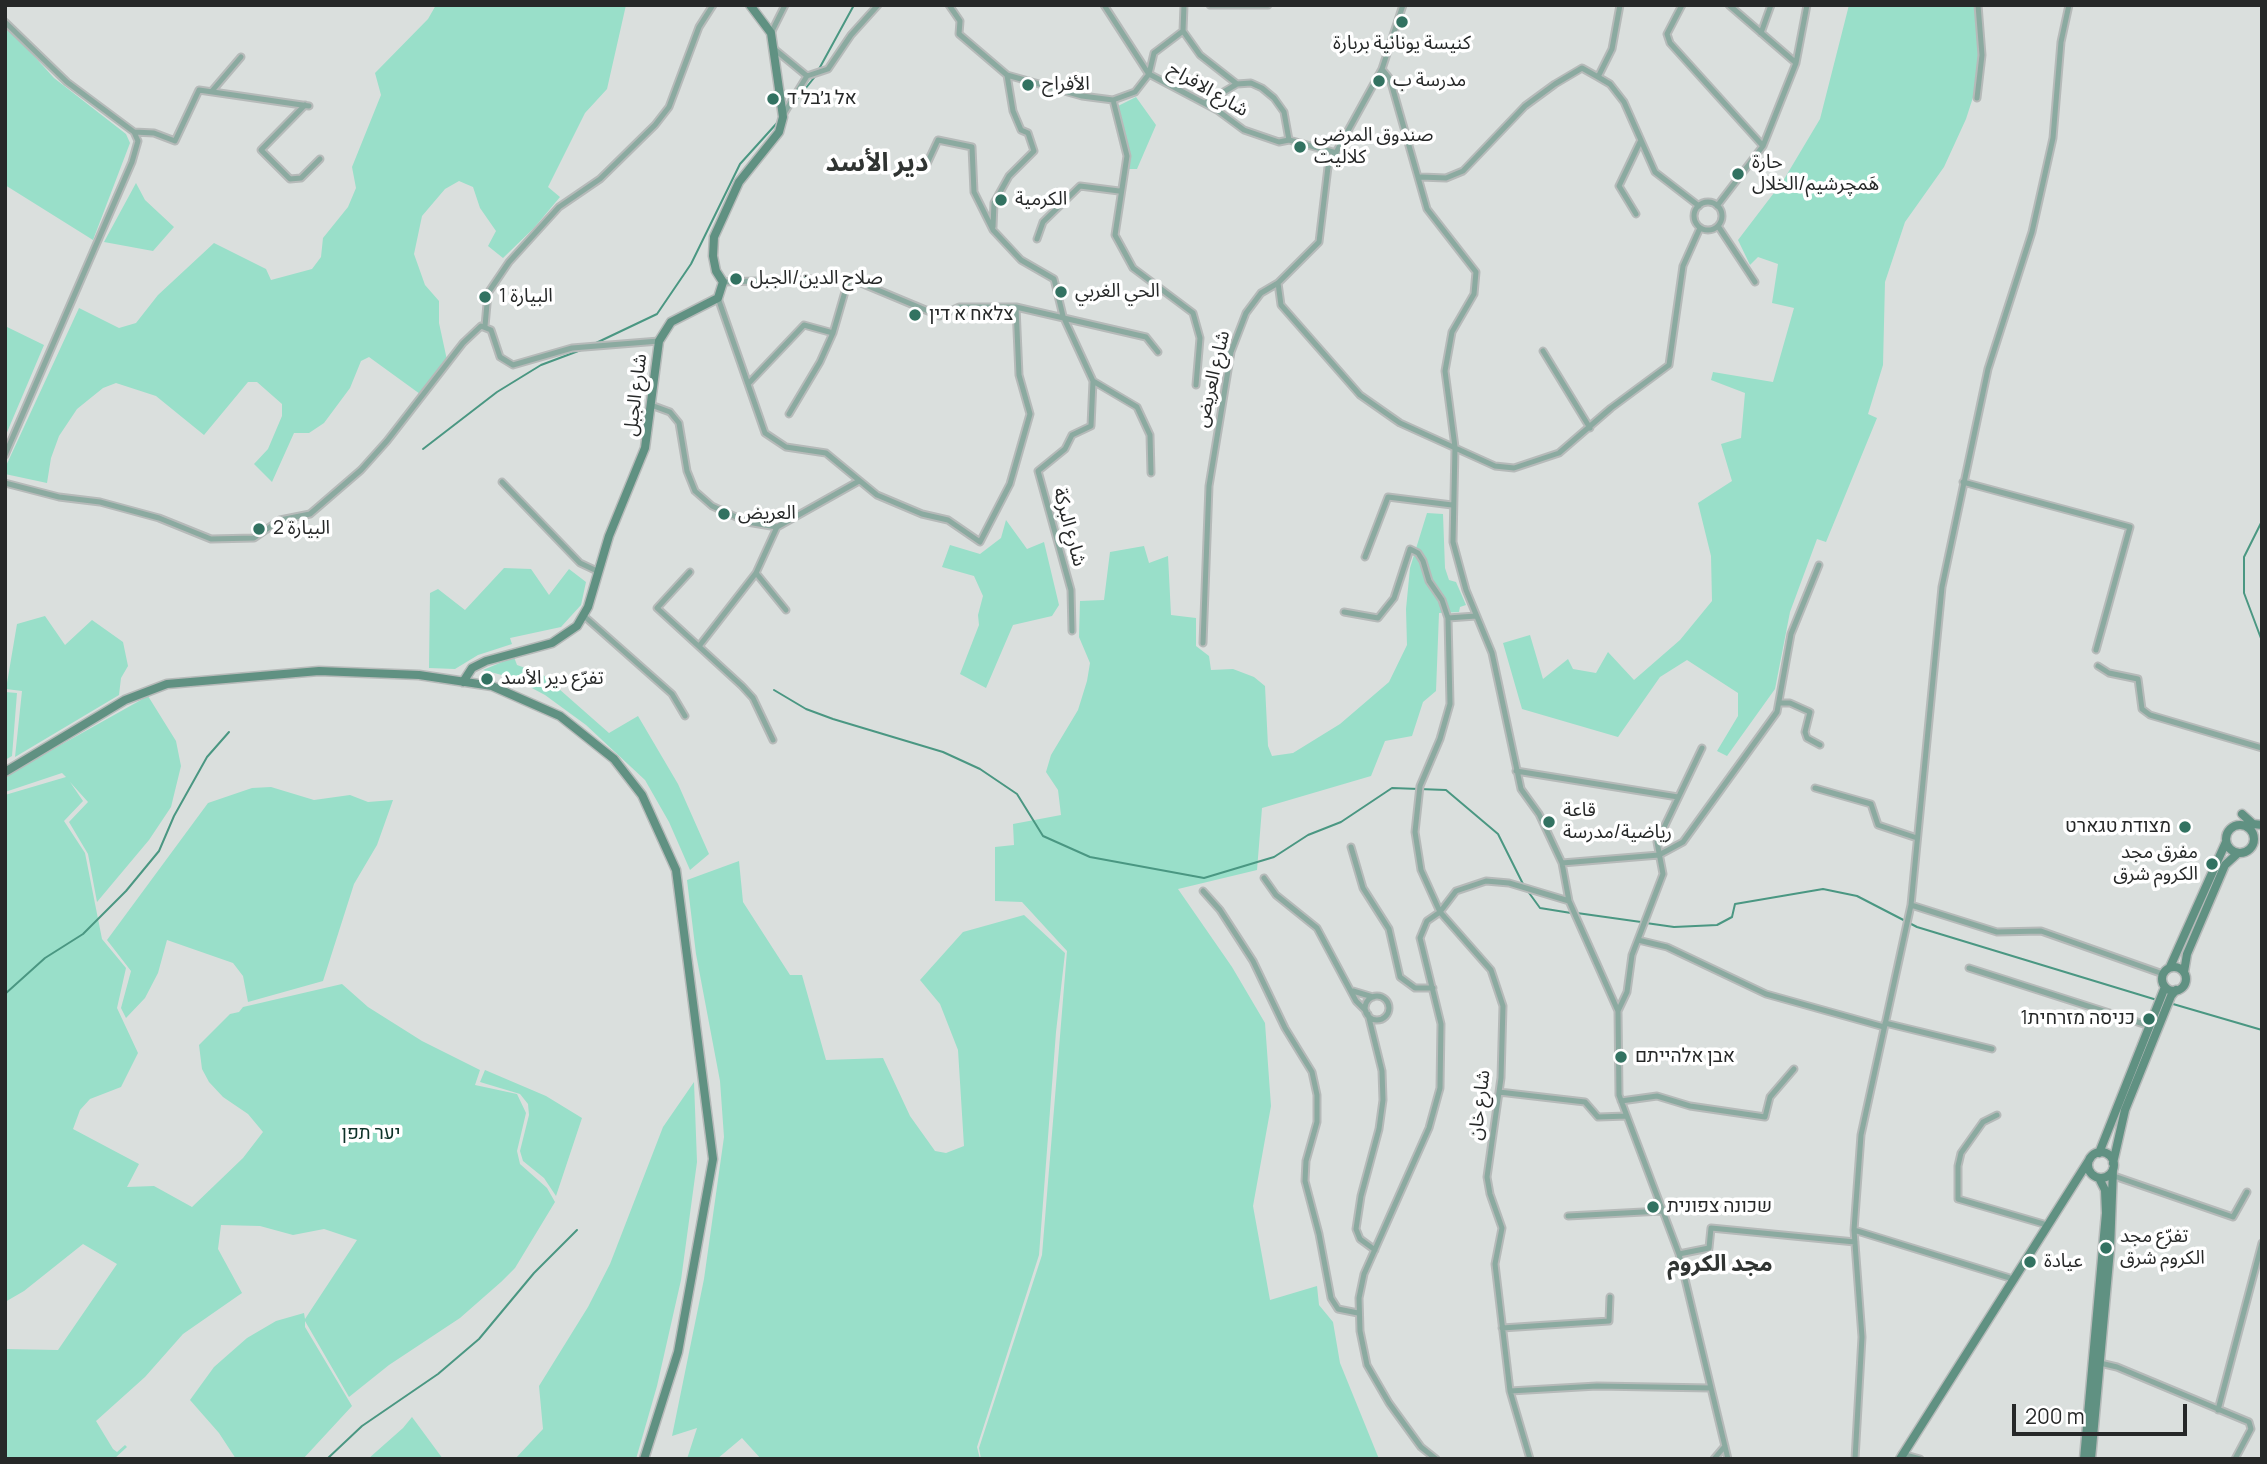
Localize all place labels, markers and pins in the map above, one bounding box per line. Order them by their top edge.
marker: كنيسة يونانية بربارة [1394,14,1410,30]
place label: كنيسة يونانية بربارة [1333,33,1471,55]
place label: مدرسة ب [1393,70,1466,92]
marker: مدرسة ب [1371,73,1387,89]
place label: الأفراح [1042,74,1090,96]
marker: الأفراح [1020,77,1036,93]
place label: אל ג׳בל ד [787,88,857,110]
marker: אל ג׳בל ד [765,91,781,107]
place label: صندوق المرضى كلاليت [1314,125,1433,169]
marker: صندوق المرضى كلاليت [1292,139,1308,155]
place label: حارة هَمچرشيم/الخلال [1752,152,1879,196]
marker: حارة هَمچرشيم/الخلال [1730,166,1746,182]
place label: الكرمية [1015,189,1067,211]
marker: الكرمية [993,192,1009,208]
place label: صلاح الدين/الجبل [750,268,883,290]
marker: صلاح الدين/الجبل [728,271,744,287]
place label: الحي الغربي [1075,281,1160,303]
marker: الحي الغربي [1053,284,1069,300]
place label: البيارة 1 [499,286,553,308]
marker: البيارة 1 [477,289,493,305]
place label: צלאח א דין [929,304,1014,326]
marker: צלאח א דין [907,307,923,323]
place label: العريض [738,503,796,525]
marker: العريض [716,506,732,522]
place label: البيارة 2 [273,518,330,540]
marker: البيارة 2 [251,521,267,537]
place label: تفرّع دير الأسد [501,668,604,690]
marker: تفرّع دير الأسد [479,671,495,687]
place label: قاعة رياضية/مدرسة [1563,800,1672,844]
marker: قاعة رياضية/مدرسة [1541,814,1557,830]
place label: מצודת טגארט [2065,816,2171,838]
marker: מצודת טגארט [2177,819,2193,835]
place label: مفرق مجد الكروم شرق [2113,842,2198,886]
marker: مفرق مجد الكروم شرق [2204,856,2220,872]
place label: כניסה מזרחית1 [2020,1008,2135,1030]
marker: כניסה מזרחית1 [2141,1011,2157,1027]
place label: אבן אלהייתם [1635,1046,1735,1068]
marker: אבן אלהייתם [1613,1049,1629,1065]
place label: שכונה צפונית [1667,1196,1772,1218]
marker: שכונה צפונית [1645,1199,1661,1215]
place label: تفرّع مجد الكروم شرق [2120,1226,2205,1270]
marker: تفرّع مجد الكروم شرق [2098,1240,2114,1256]
place label: عيادة [2044,1251,2083,1273]
marker: عيادة [2022,1254,2038,1270]

